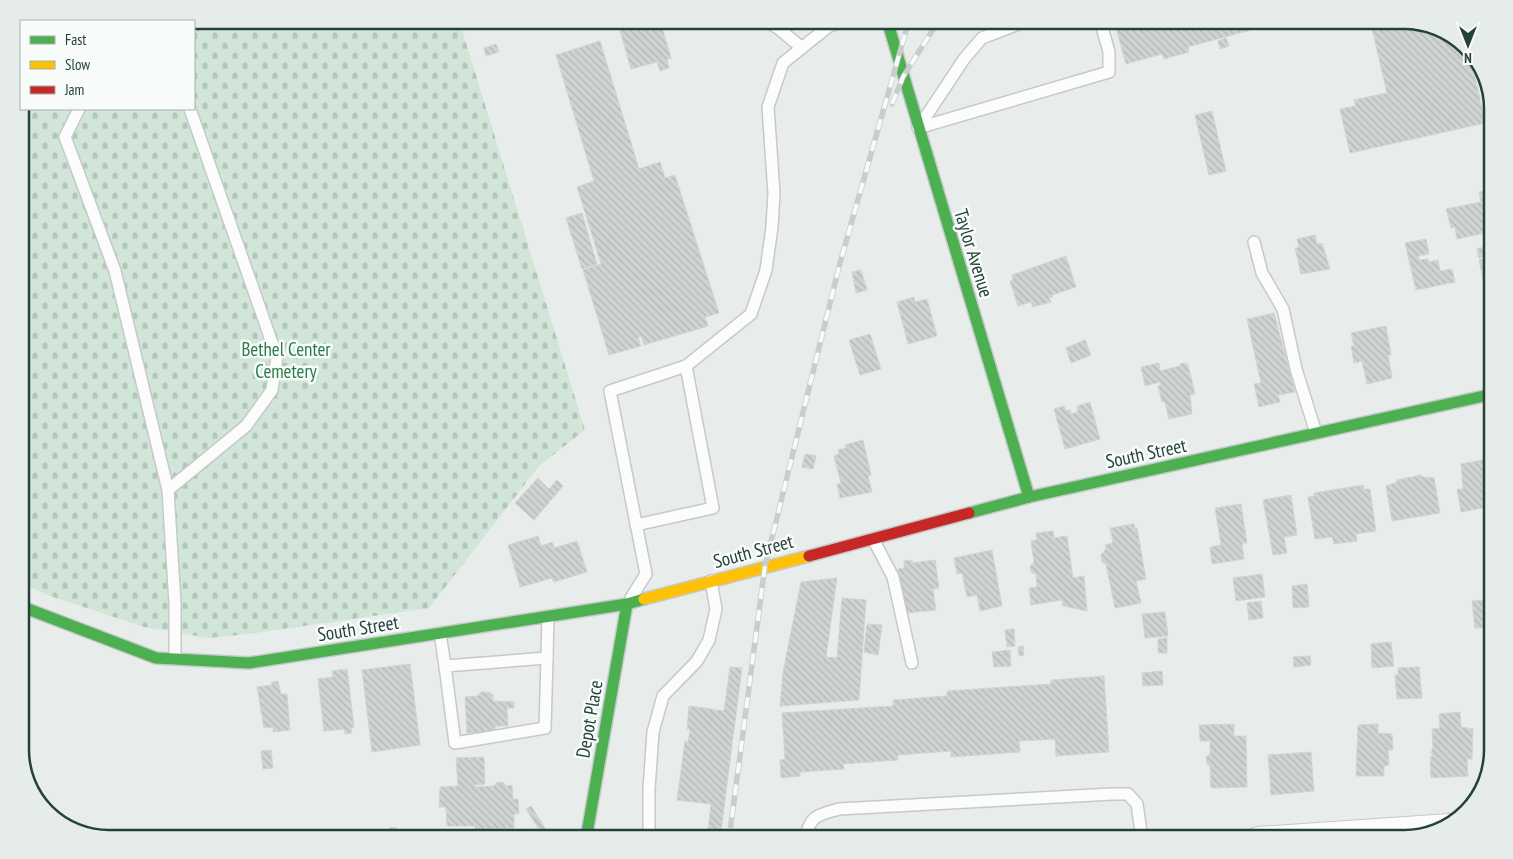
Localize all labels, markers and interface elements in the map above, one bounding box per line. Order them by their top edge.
legend [20,20,195,110]
north arrow [1443,20,1493,70]
text: Fast [65,30,86,49]
text: N [1464,49,1472,67]
text: Slow [65,55,90,74]
text: Jam [64,80,84,99]
street label: Taylor Avenue [949,206,999,300]
park label: Bethel Center Cemetery [241,337,331,383]
street label: South Street [1104,433,1189,473]
street label: South Street [711,529,796,573]
street label: South Street [316,610,401,646]
street label: Depot Place [570,678,608,760]

